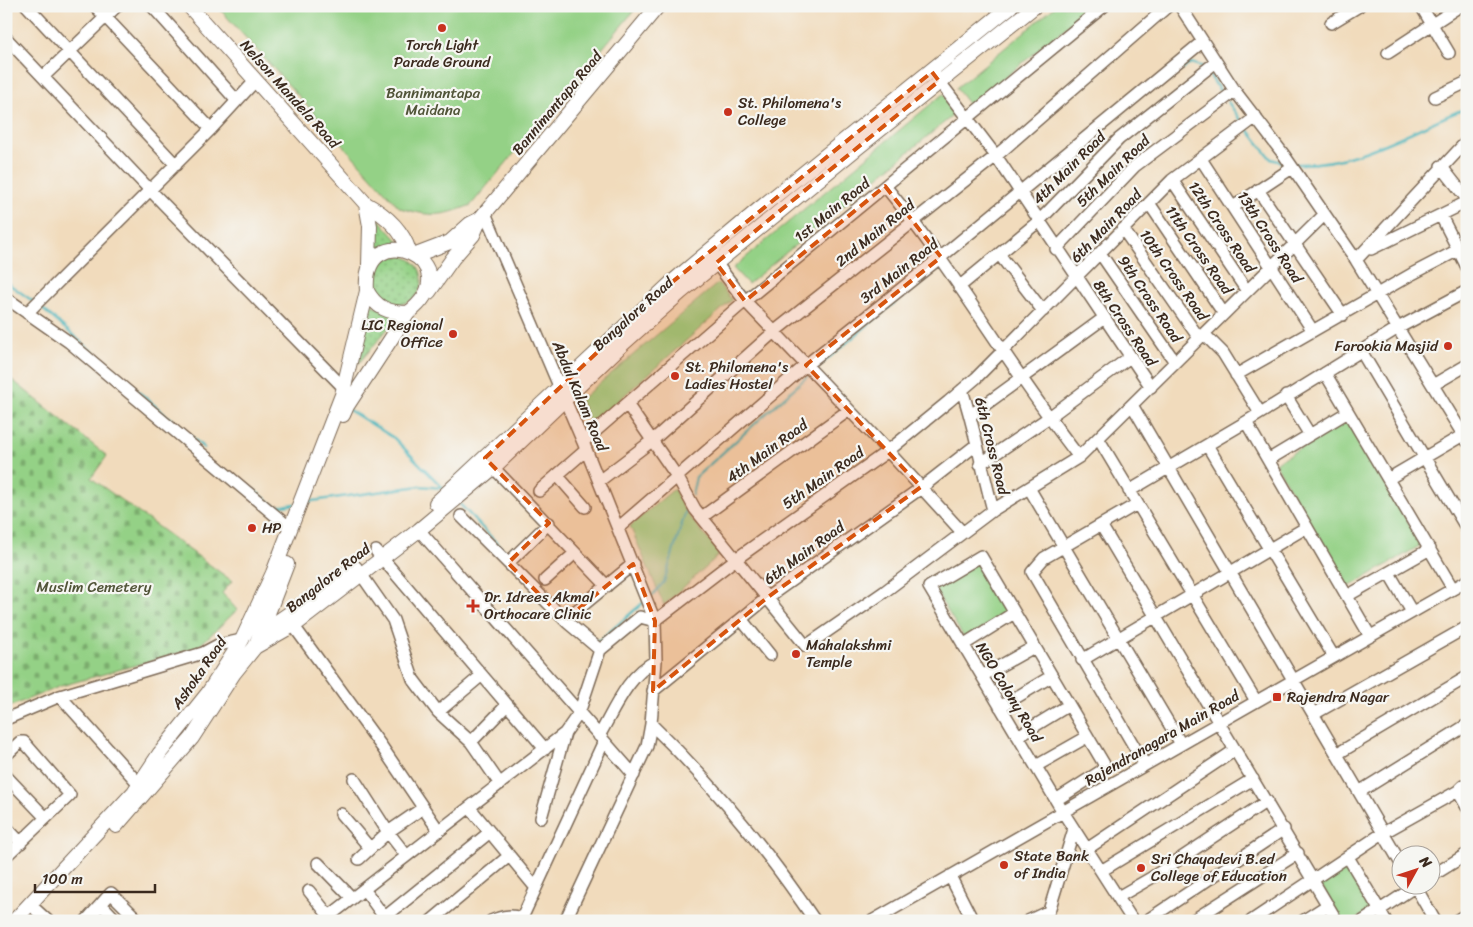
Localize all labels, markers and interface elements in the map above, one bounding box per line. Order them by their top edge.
marker: Torch Light Parade Ground [436,22,448,34]
place label: Torch Light Parade Ground [394,32,491,75]
street label: Nelson Mandela Road [233,33,347,156]
street label: Bannimantapa Road [505,44,609,161]
park label: Bannimantapa Maidana [386,80,480,123]
place label: St. Philomena's College [738,90,842,133]
marker: St. Philomena's College [722,106,734,118]
street label: 4th Main Road [1026,124,1113,211]
street label: 5th Main Road [1070,128,1157,213]
street label: 1st Main Road [788,170,877,249]
street label: 12th Cross Road [1181,176,1263,279]
street label: 6th Main Road [1064,182,1149,269]
street label: 13th Cross Road [1230,185,1310,289]
street label: 2nd Main Road [829,192,922,273]
street label: 11th Cross Road [1158,200,1240,301]
street label: 10th Cross Road [1133,224,1216,327]
street label: 3rd Main Road [854,231,945,310]
street label: 9th Cross Road [1111,250,1189,349]
street label: Bangalore Road [586,270,680,358]
street label: 8th Cross Road [1086,274,1164,373]
place label: LIC Regional Office [361,312,444,355]
marker: LIC Regional Office [447,328,459,340]
place label: Farookia Masjid [1335,333,1439,359]
street label: Abdul Kalam Road [545,336,615,457]
marker: Farookia Masjid [1442,340,1454,352]
place label: St. Philomena's Ladies Hostel [685,354,789,397]
marker: St. Philomena's Ladies Hostel [669,370,681,382]
street label: 6th Cross Road [967,394,1017,499]
street label: 4th Main Road [721,412,814,490]
street label: 5th Main Road [776,439,870,516]
street label: 6th Main Road [758,514,851,591]
place label: HP [262,515,282,541]
marker: HP [246,522,258,534]
street label: Bangalore Road [280,536,377,620]
park label: Muslim Cemetery [36,574,152,600]
place label: Dr. Idrees Akmal Orthocare Clinic [484,584,594,627]
marker: Dr. Idrees Akmal Orthocare Clinic [466,599,480,613]
street label: Ashoka Road [164,630,234,716]
place label: Mahalakshmi Temple [806,632,892,675]
street label: NGO Colony Road [969,637,1050,748]
marker: Mahalakshmi Temple [790,648,802,660]
street label: Rajendranagara Main Road [1080,682,1245,793]
place label: Rajendra Nagar [1287,684,1390,710]
marker: Rajendra Nagar [1271,691,1283,703]
place label: State Bank of India [1014,843,1090,886]
north arrow [1390,844,1440,894]
place label: Sri Chayadevi B.ed College of Education [1151,846,1287,889]
text: N [1412,849,1438,874]
marker: State Bank of India [998,859,1010,871]
scale bar [35,862,155,894]
marker: Sri Chayadevi B.ed College of Education [1135,862,1147,874]
text: 100 m [42,866,83,892]

